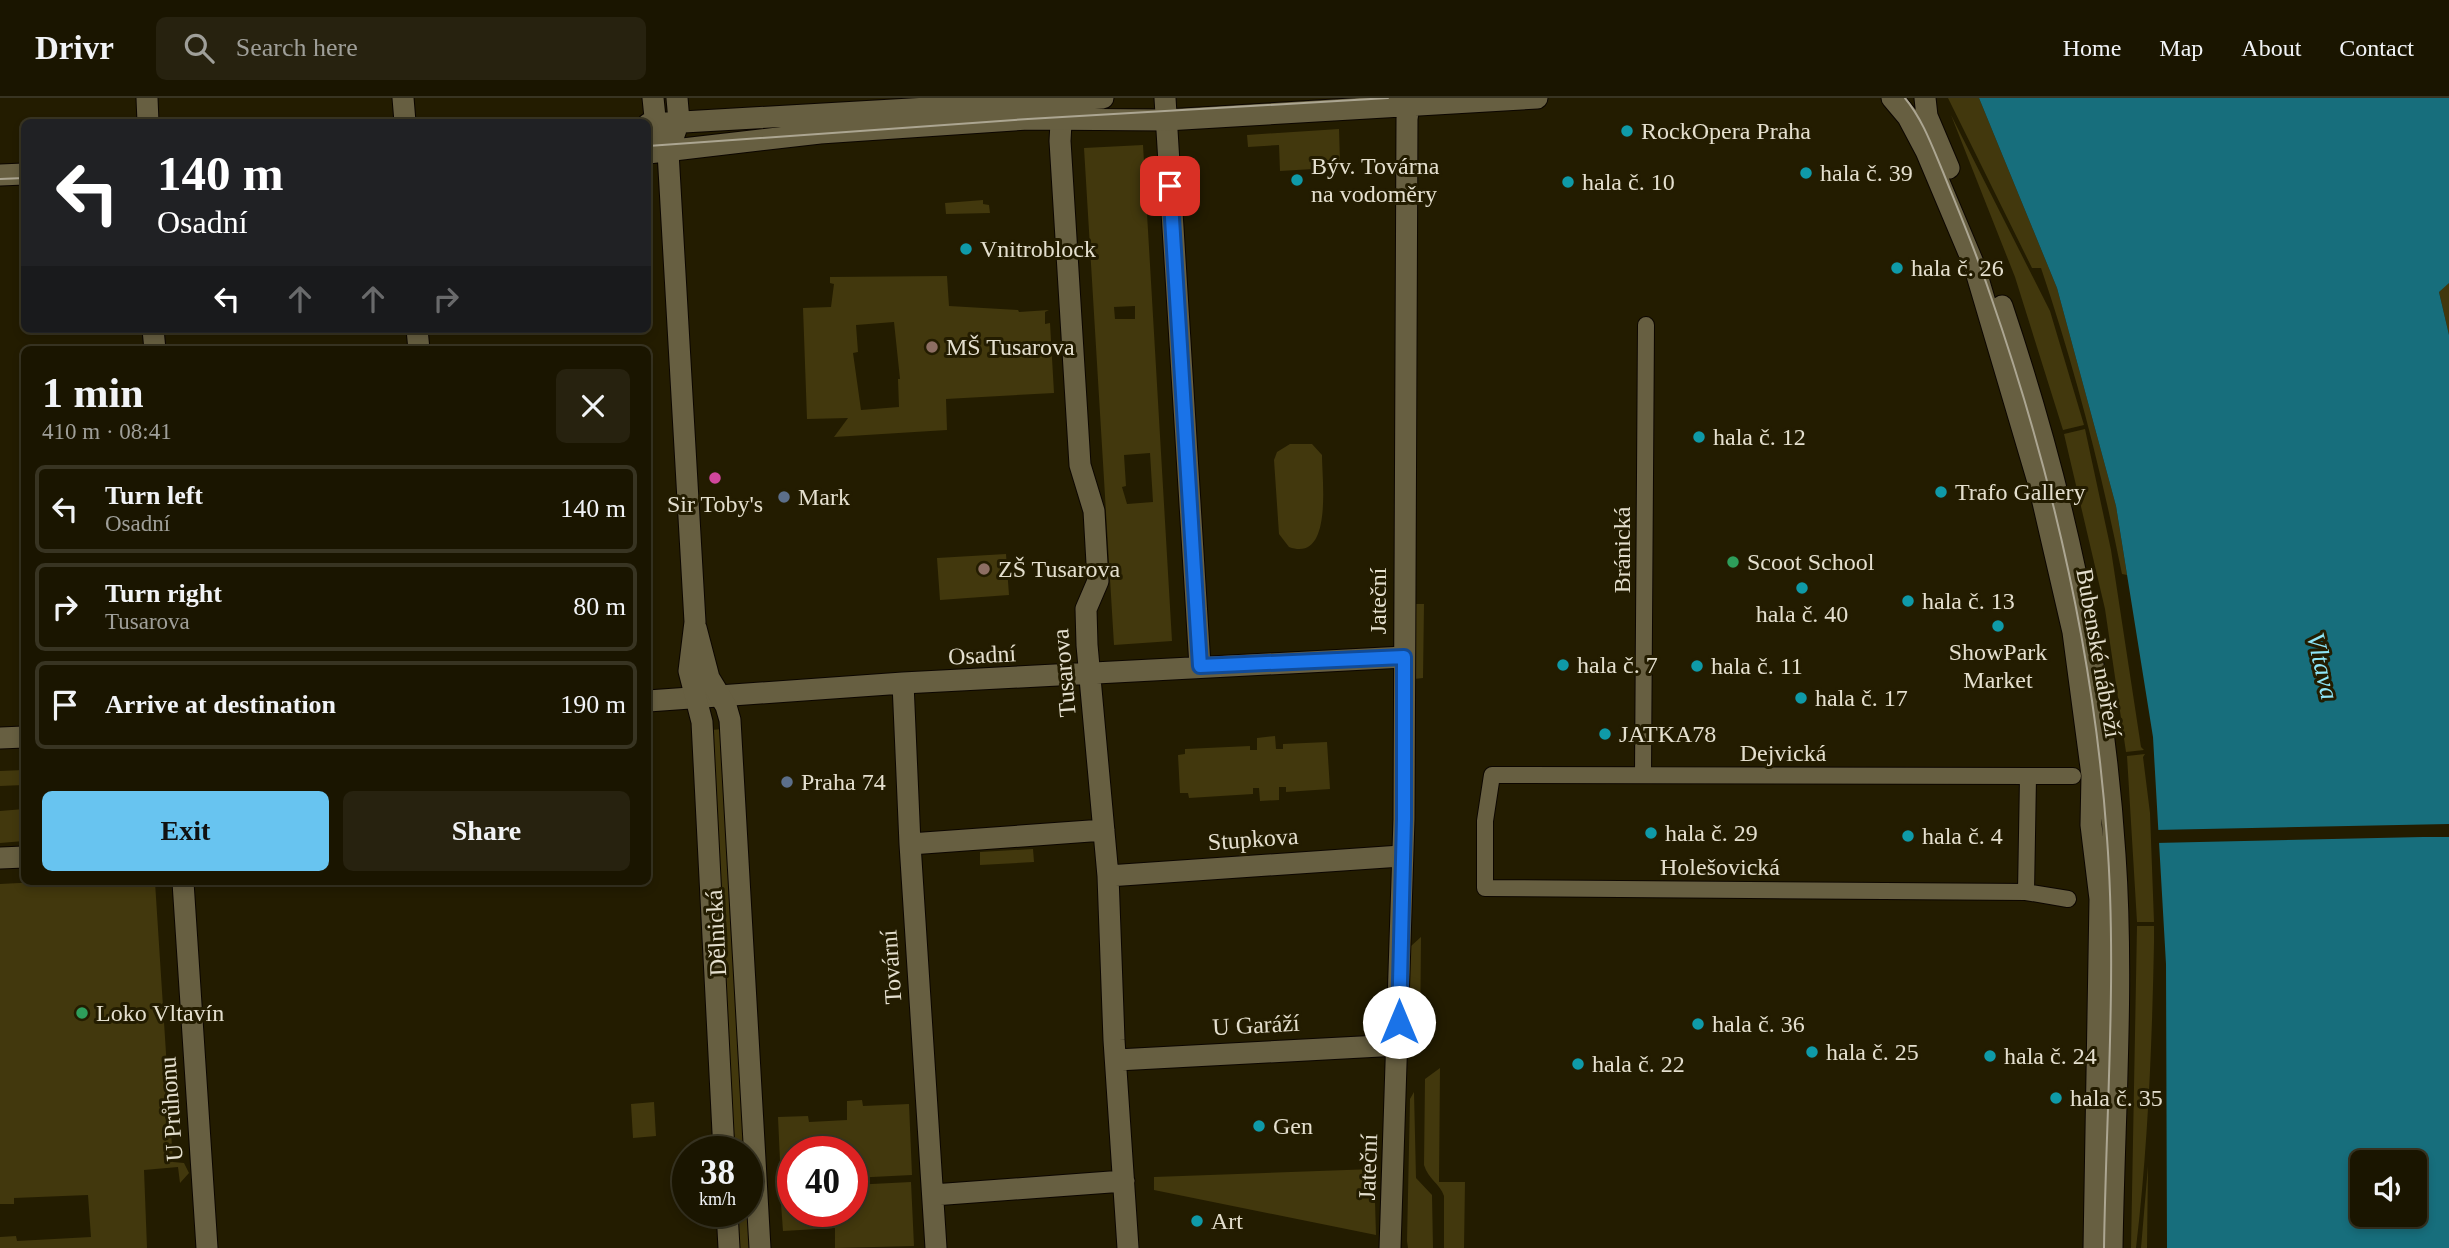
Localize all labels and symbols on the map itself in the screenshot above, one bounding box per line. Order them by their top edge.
place label: RockOpera Praha [1641,118,1811,144]
marker: RockOpera Praha [1619,123,1635,139]
place label: Býv. Továrna na vodoměry [1311,153,1440,207]
pin [1140,156,1200,216]
place label: hala č. 39 [1820,160,1913,186]
marker: hala č. 39 [1798,165,1814,181]
place label: hala č. 10 [1582,169,1675,195]
marker: Býv. Továrna na vodoměry [1289,172,1305,188]
marker: hala č. 10 [1560,174,1576,190]
place label: Vnitroblock [980,236,1096,262]
marker: Vnitroblock [958,241,974,257]
place label: hala č. 26 [1911,255,2004,281]
marker: hala č. 26 [1889,260,1905,276]
place label: MŠ Tusarova [946,334,1075,360]
marker: MŠ Tusarova [924,339,940,355]
place label: hala č. 12 [1713,424,1806,450]
marker: hala č. 12 [1691,429,1707,445]
marker: Sir Toby's [707,470,723,486]
place label: Trafo Gallery [1955,479,2085,505]
place label: Mark [798,484,850,510]
marker: Trafo Gallery [1933,484,1949,500]
marker: Mark [776,489,792,505]
place label: Sir Toby's [667,491,763,517]
street label: Bránická [1609,506,1635,593]
place label: Scoot School [1747,549,1875,575]
marker: Scoot School [1725,554,1741,570]
place label: ZŠ Tusarova [998,556,1120,582]
marker: ZŠ Tusarova [976,561,992,577]
street label: Bubenské nábřeží [2071,566,2127,740]
street label: Jateční [1365,567,1391,634]
marker: hala č. 40 [1794,580,1810,596]
place label: hala č. 13 [1922,588,2015,614]
marker: hala č. 13 [1900,593,1916,609]
place label: hala č. 40 [1756,601,1848,627]
marker: ShowPark Market [1990,618,2006,634]
street label: Tusarova [1047,627,1081,718]
water label: Vltava [2301,630,2344,702]
place label: ShowPark Market [1949,639,2047,693]
street label: Osadní [947,640,1017,670]
place label: hala č. 7 [1577,652,1658,678]
place label: hala č. 11 [1711,653,1803,679]
marker: hala č. 7 [1555,657,1571,673]
marker: hala č. 11 [1689,658,1705,674]
place label: hala č. 17 [1815,685,1908,711]
marker: hala č. 17 [1793,690,1809,706]
place label: JATKA78 [1619,721,1716,747]
marker: JATKA78 [1597,726,1613,742]
street label: Dejvická [1740,740,1827,766]
place label: Praha 74 [801,769,886,795]
marker: Praha 74 [779,774,795,790]
place label: hala č. 29 [1665,820,1758,846]
street label: Stupkova [1207,823,1299,855]
place label: hala č. 4 [1922,823,2003,849]
marker: hala č. 29 [1643,825,1659,841]
marker: hala č. 4 [1900,828,1916,844]
street label: Holešovická [1660,854,1780,880]
street label: Dělnická [701,889,731,977]
street label: Tovární [875,929,907,1005]
position arrow [1362,985,1436,1059]
place label: Loko Vltavín [96,1000,224,1026]
marker: Loko Vltavín [74,1005,90,1021]
street label: U Garáží [1212,1010,1301,1040]
place label: hala č. 36 [1712,1011,1805,1037]
marker: hala č. 36 [1690,1016,1706,1032]
place label: hala č. 25 [1826,1039,1919,1065]
place label: hala č. 24 [2004,1043,2097,1069]
marker: hala č. 25 [1804,1044,1820,1060]
marker: hala č. 24 [1982,1048,1998,1064]
place label: hala č. 22 [1592,1051,1685,1077]
street label: U Průhonu [154,1056,188,1162]
marker: hala č. 22 [1570,1056,1586,1072]
place label: hala č. 35 [2070,1085,2163,1111]
marker: hala č. 35 [2048,1090,2064,1106]
place label: Gen [1273,1113,1313,1139]
marker: Gen [1251,1118,1267,1134]
street label: Jateční [1354,1133,1382,1201]
speed limit sign: 40 [777,1136,868,1227]
place label: Art [1211,1208,1243,1234]
marker: Art [1189,1213,1205,1229]

